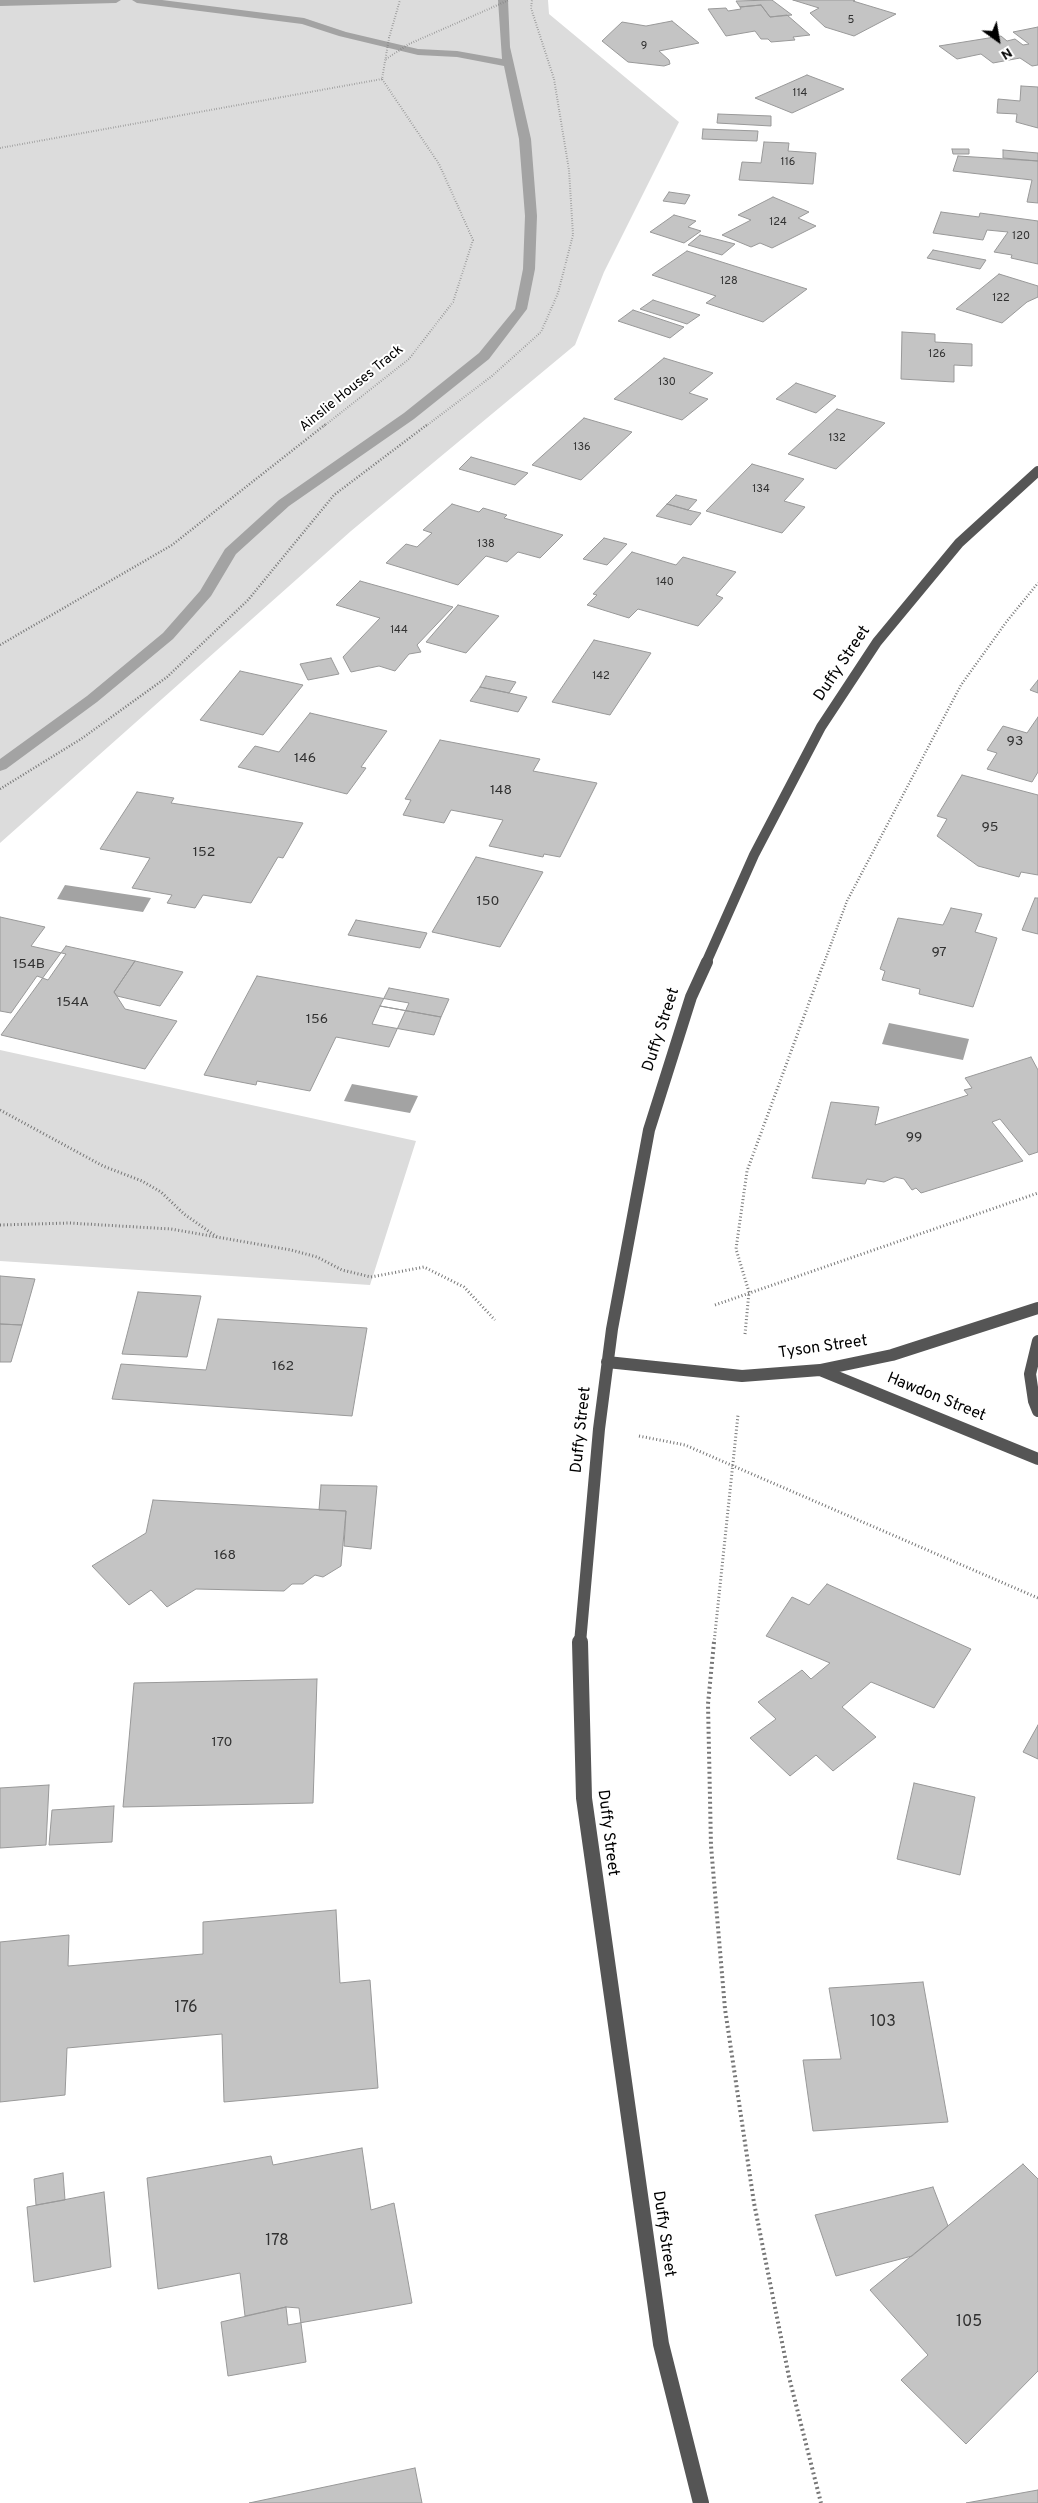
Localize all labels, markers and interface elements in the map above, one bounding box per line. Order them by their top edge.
house number: 5 [848,14,854,28]
north arrow [973,15,1023,65]
house number: 9 [641,40,647,54]
text: N [997,43,1015,63]
house number: 114 [793,87,807,101]
house number: 116 [781,156,795,170]
house number: 124 [769,216,787,230]
house number: 120 [1012,230,1030,244]
house number: 128 [720,275,738,289]
house number: 122 [992,292,1010,306]
street label: Ainslie Houses Track [297,342,407,436]
house number: 126 [928,348,946,362]
house number: 130 [658,376,676,390]
house number: 132 [828,432,846,446]
house number: 136 [573,441,591,455]
house number: 134 [752,483,770,497]
house number: 138 [477,538,495,552]
house number: 140 [656,576,674,590]
street label: Duffy Street [811,623,875,705]
house number: 144 [390,624,408,638]
house number: 142 [592,670,610,684]
house number: 93 [1007,734,1023,750]
house number: 146 [294,751,316,767]
house number: 148 [490,783,512,799]
house number: 95 [981,820,999,836]
house number: 152 [193,845,215,861]
house number: 150 [477,894,499,910]
house number: 97 [931,945,947,961]
house number: 154B [13,957,45,973]
street label: Duffy Street [639,986,685,1074]
house number: 154A [57,995,89,1011]
house number: 156 [306,1012,328,1028]
house number: 99 [906,1130,922,1146]
street label: Tyson Street [777,1332,869,1364]
house number: 162 [272,1359,294,1375]
street label: Hawdon Street [884,1369,988,1427]
street label: Duffy Street [568,1386,596,1474]
house number: 168 [214,1548,236,1564]
house number: 170 [211,1735,233,1751]
street label: Duffy Street [592,1789,622,1877]
house number: 176 [174,1999,198,2019]
house number: 103 [870,2013,896,2033]
street label: Duffy Street [647,2190,679,2278]
house number: 178 [265,2232,289,2252]
house number: 105 [956,2313,982,2333]

